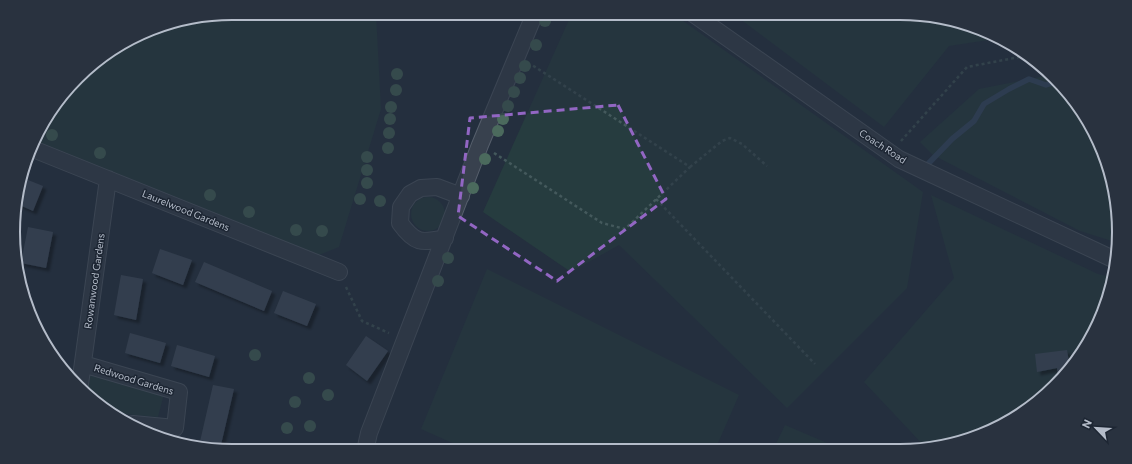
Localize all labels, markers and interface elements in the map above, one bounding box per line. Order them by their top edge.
street label: Coach Road [857,126,909,166]
street label: Laurelwood Gardens [140,187,232,233]
street label: Rowanwood Gardens [81,232,107,329]
street label: Redwood Gardens [93,361,176,397]
north arrow [1076,408,1116,448]
text: N [1079,417,1094,430]

